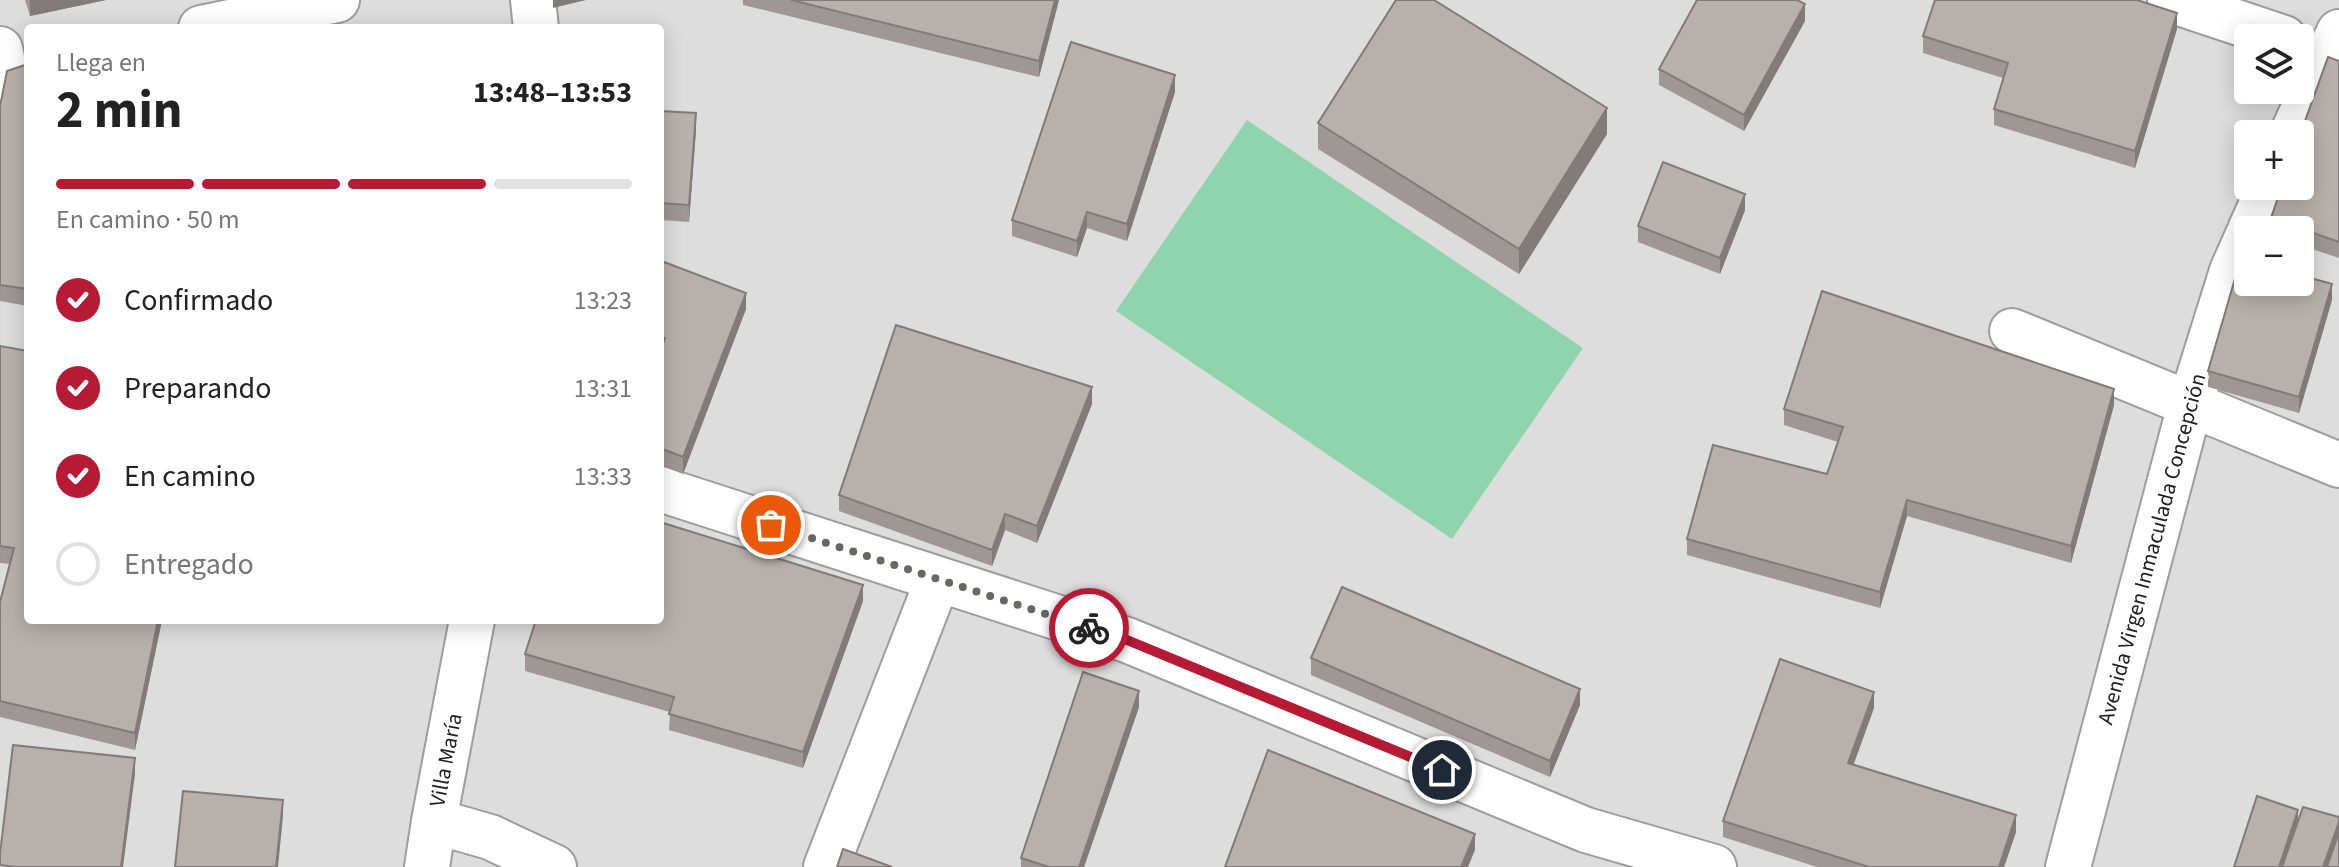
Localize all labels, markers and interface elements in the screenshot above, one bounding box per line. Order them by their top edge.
map controls [2234,24,2314,296]
button: layers [2234,24,2314,104]
text: Llega en [56,44,146,81]
text: 13:48–13:53 [473,71,632,114]
text: 2 min [56,74,183,148]
button: + [2234,120,2314,200]
text: En camino · 50 m [56,201,240,238]
button: − [2234,216,2314,296]
icon: check [56,278,100,322]
text: Confirmado [124,279,273,322]
text: 13:23 [574,282,632,319]
icon: check [56,366,100,410]
text: Preparando [124,367,271,410]
text: 13:31 [574,370,632,407]
street label: Avenida Virgen Inmaculada Concepción [2090,370,2214,728]
icon: check [56,454,100,498]
text: En camino [124,455,256,498]
text: 13:33 [574,458,632,495]
pin [737,491,805,559]
icon: bag [749,503,793,547]
text: Entregado [124,543,254,586]
courier [1049,588,1129,668]
icon: bike [1067,606,1111,650]
street label: Villa María [421,710,471,810]
pin [1408,736,1476,804]
icon: home [1420,748,1464,792]

